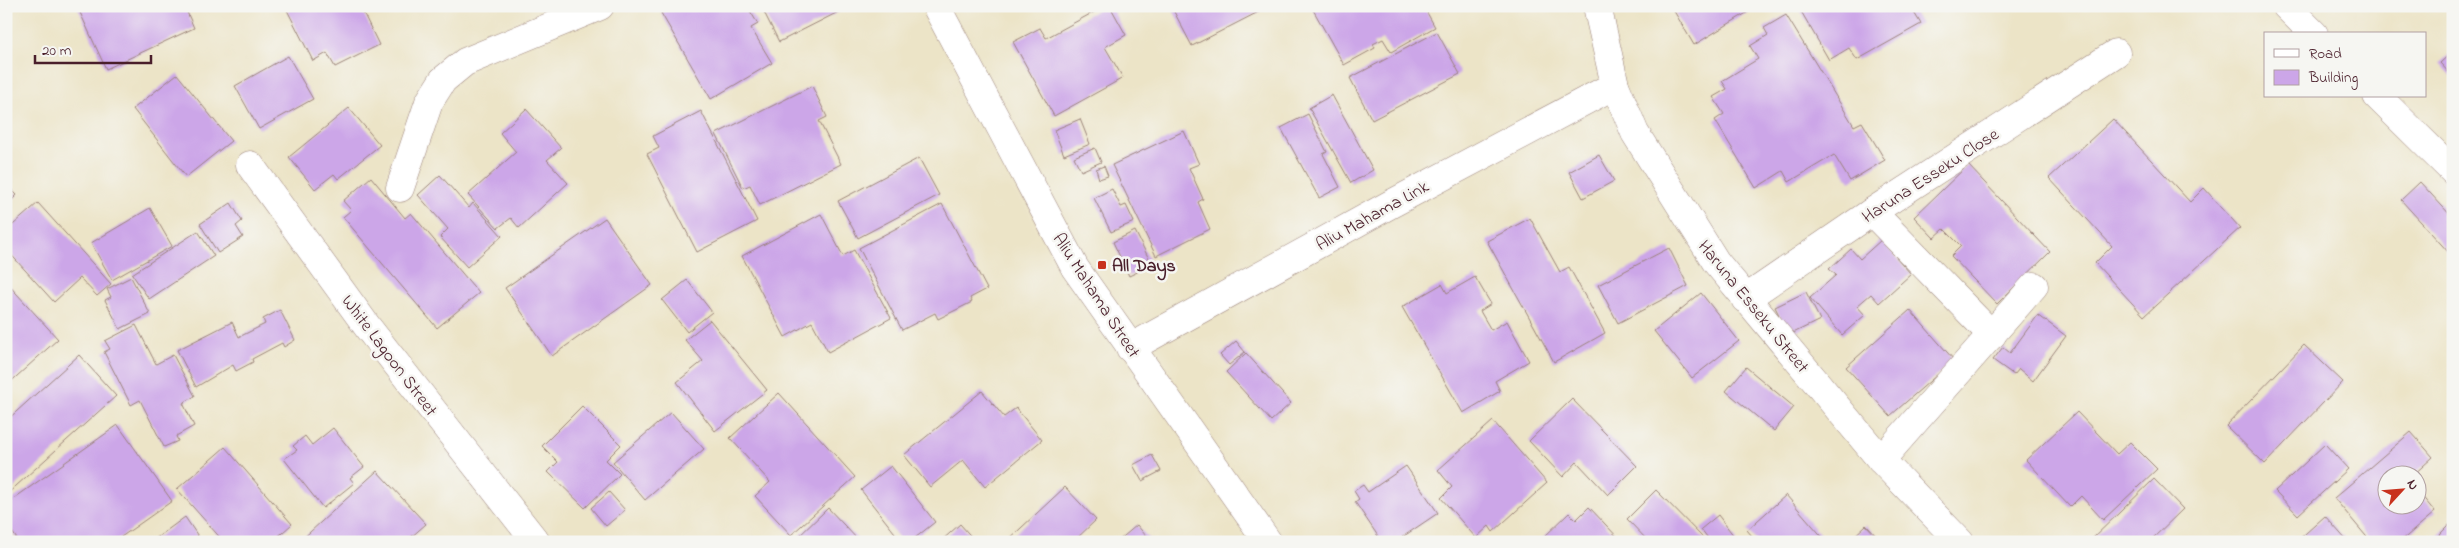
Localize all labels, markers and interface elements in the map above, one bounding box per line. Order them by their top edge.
scale bar [35,32,151,64]
legend [2264,32,2426,98]
text: 20 m [42,40,72,62]
text: Road [2309,43,2342,65]
text: Building [2308,67,2358,90]
street label: Haruna Esseku Close [1858,122,2005,231]
street label: Aliu Mahama Link [1312,175,1434,259]
street label: Aliu Mahama Street [1045,228,1146,364]
street label: Haruna Esseku Street [1691,235,1814,379]
place label: All Days [1112,254,1176,281]
marker: All Days [1096,259,1108,271]
street label: White Lagoon Street [333,290,443,423]
north arrow [2376,466,2426,516]
text: N [2401,476,2424,494]

